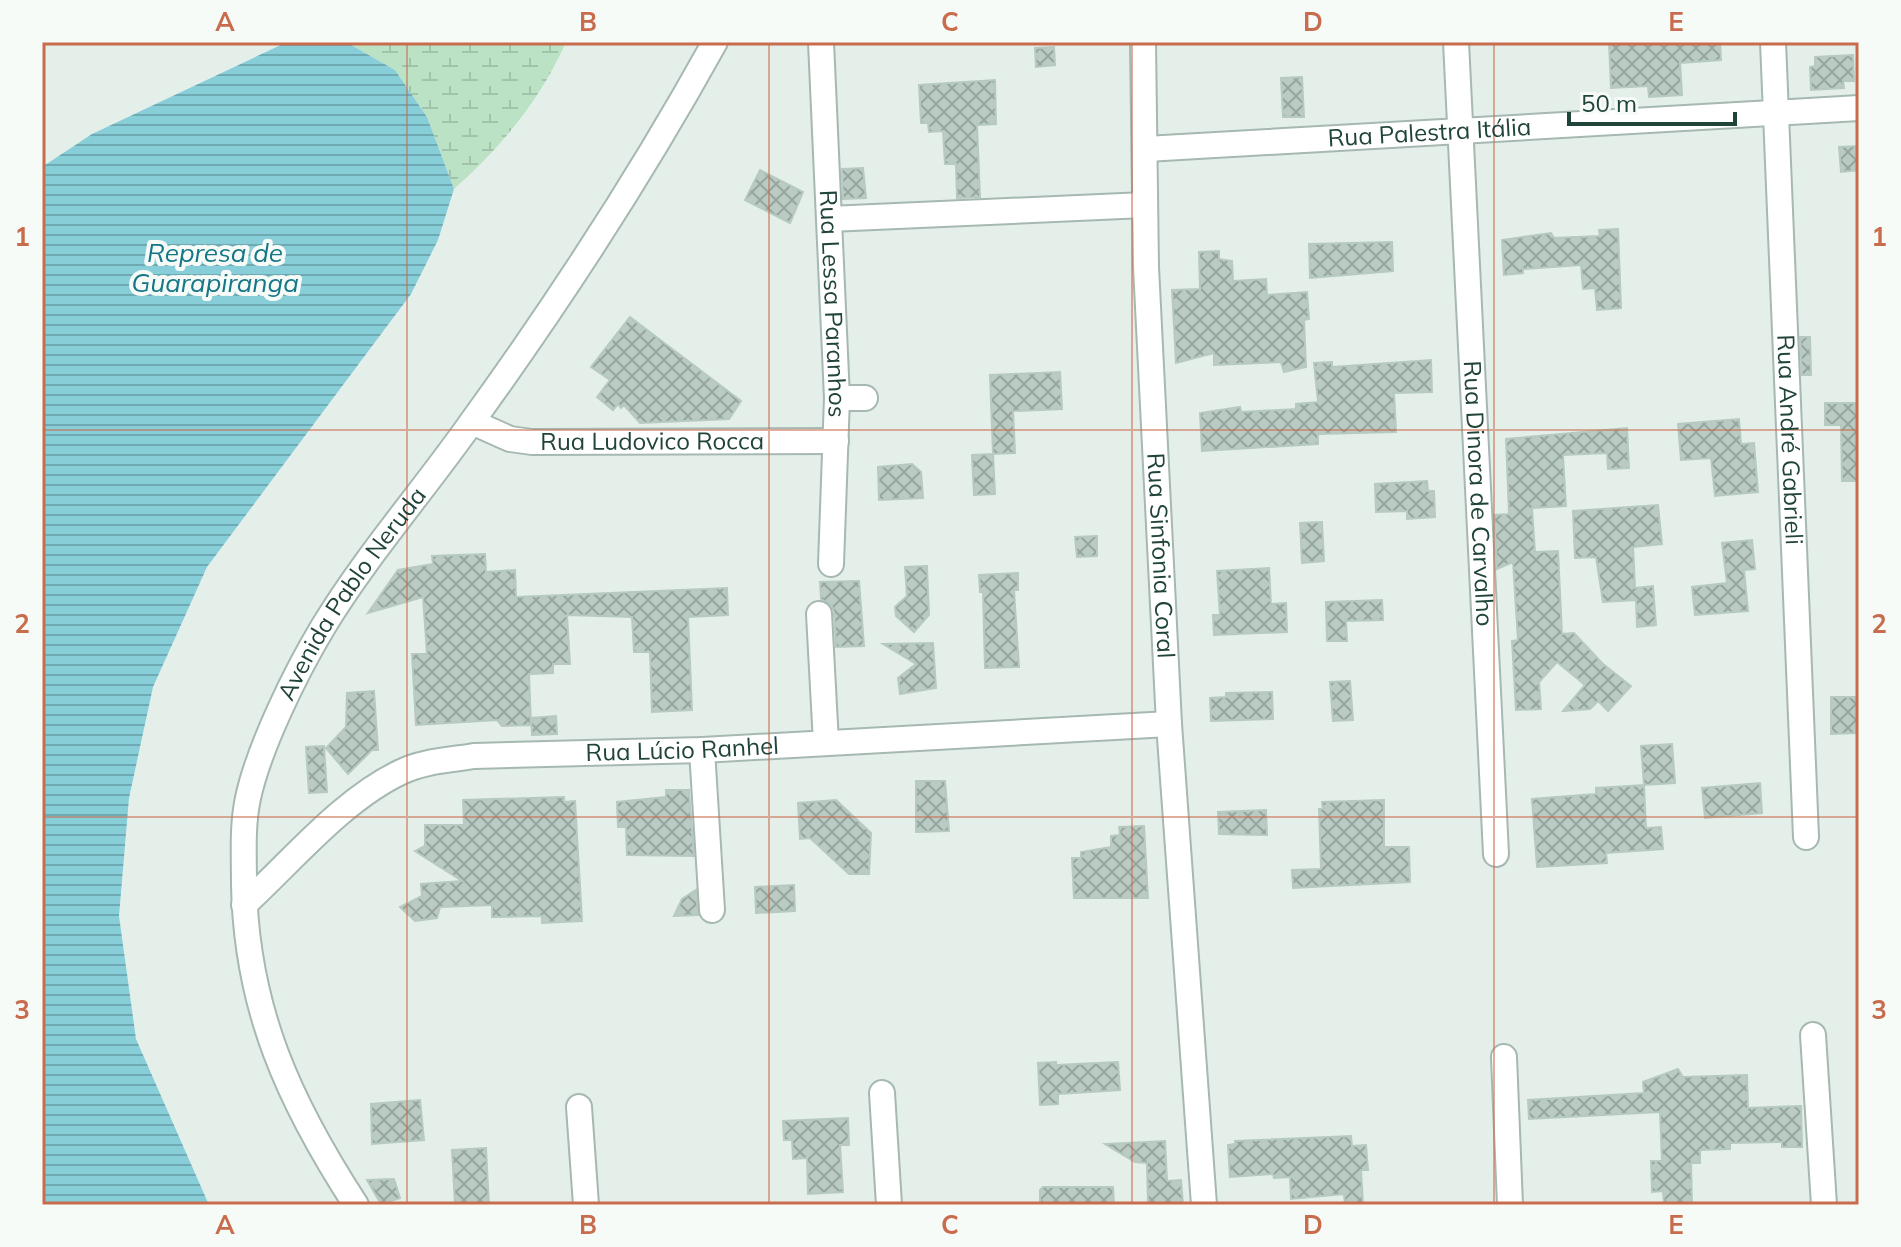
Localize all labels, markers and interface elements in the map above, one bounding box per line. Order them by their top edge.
text: A [215,5,235,38]
text: B [579,5,597,38]
text: C [941,5,959,38]
text: D [1303,5,1323,38]
text: E [1668,5,1684,38]
scale bar [1569,76,1735,126]
text: 50 m [1581,88,1637,118]
street label: Rua Palestra Itália [1327,111,1532,153]
street label: Rua Lessa Paranhos [814,189,853,418]
text: 1 [14,220,30,253]
text: 1 [1871,220,1887,253]
water label: Represa de Guarapiranga [131,236,299,299]
street label: Rua André Gabrieli [1771,334,1810,545]
street label: Rua Dinora de Carvalho [1458,360,1501,627]
street label: Rua Ludovico Rocca [540,425,764,456]
street label: Rua Sinfonia Coral [1141,452,1182,659]
street label: Avenida Pablo Neruda [270,481,432,705]
text: 2 [14,607,30,640]
text: 2 [1871,607,1887,640]
street label: Rua Lúcio Ranhel [585,730,780,767]
text: 3 [14,993,30,1026]
text: 3 [1871,993,1887,1026]
text: A [215,1208,235,1241]
text: B [579,1208,597,1241]
text: C [941,1208,959,1241]
text: D [1303,1208,1323,1241]
text: E [1668,1208,1684,1241]

